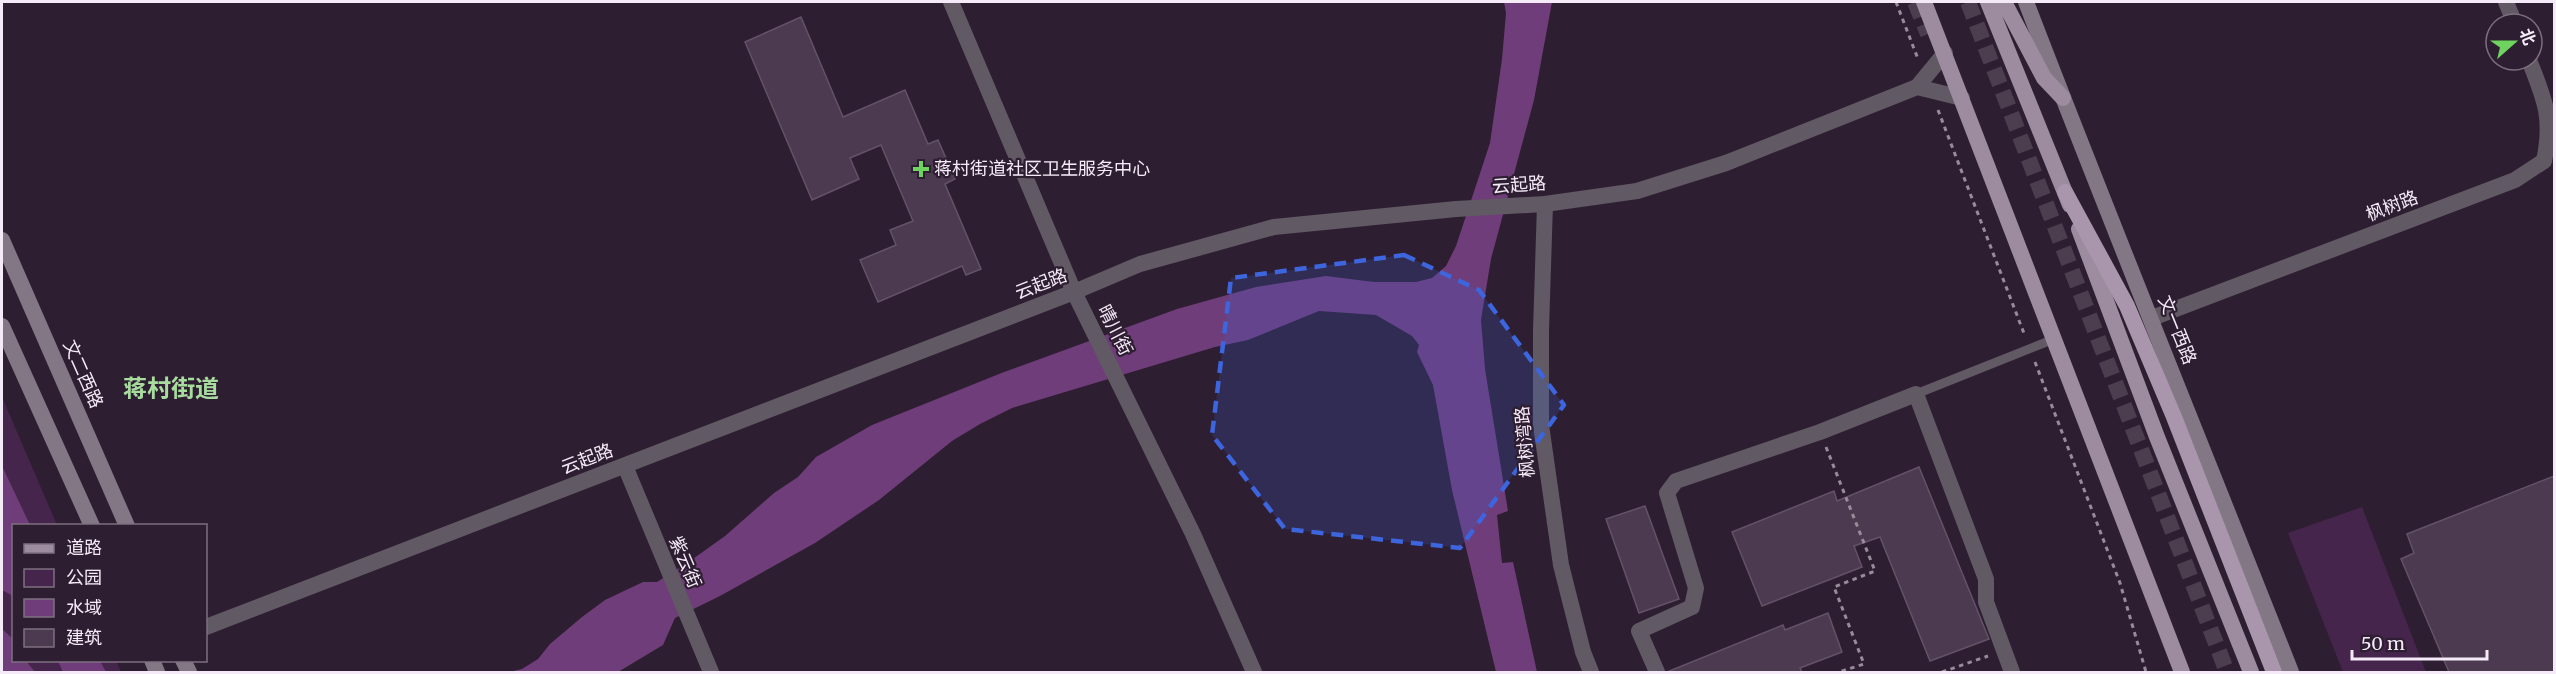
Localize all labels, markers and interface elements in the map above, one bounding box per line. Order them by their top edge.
north arrow [2484,12,2544,72]
text: 北 [2516,26,2540,48]
place label: 蒋村街道社区卫生服务中心 [934,157,1150,180]
marker: 蒋村街道社区卫生服务中心 [912,160,930,178]
street label: 云起路 [1491,171,1547,198]
street label: 枫树路 [2362,185,2421,226]
street label: 云起路 [1011,263,1070,304]
street label: 文一西路 [2153,292,2202,367]
street label: 晴川街 [1093,300,1138,359]
street label: 文二西路 [58,336,109,411]
district label: 蒋村街道 [123,373,219,404]
street label: 枫树湾路 [1510,405,1539,479]
street label: 云起路 [557,438,616,479]
legend [12,524,207,662]
street label: 紫云街 [664,532,707,591]
text: 道路 [66,536,102,559]
text: 公园 [66,566,102,589]
text: 水域 [66,596,102,619]
scale bar [2352,623,2487,661]
text: 建筑 [66,626,102,649]
text: 50 m [2361,632,2405,655]

